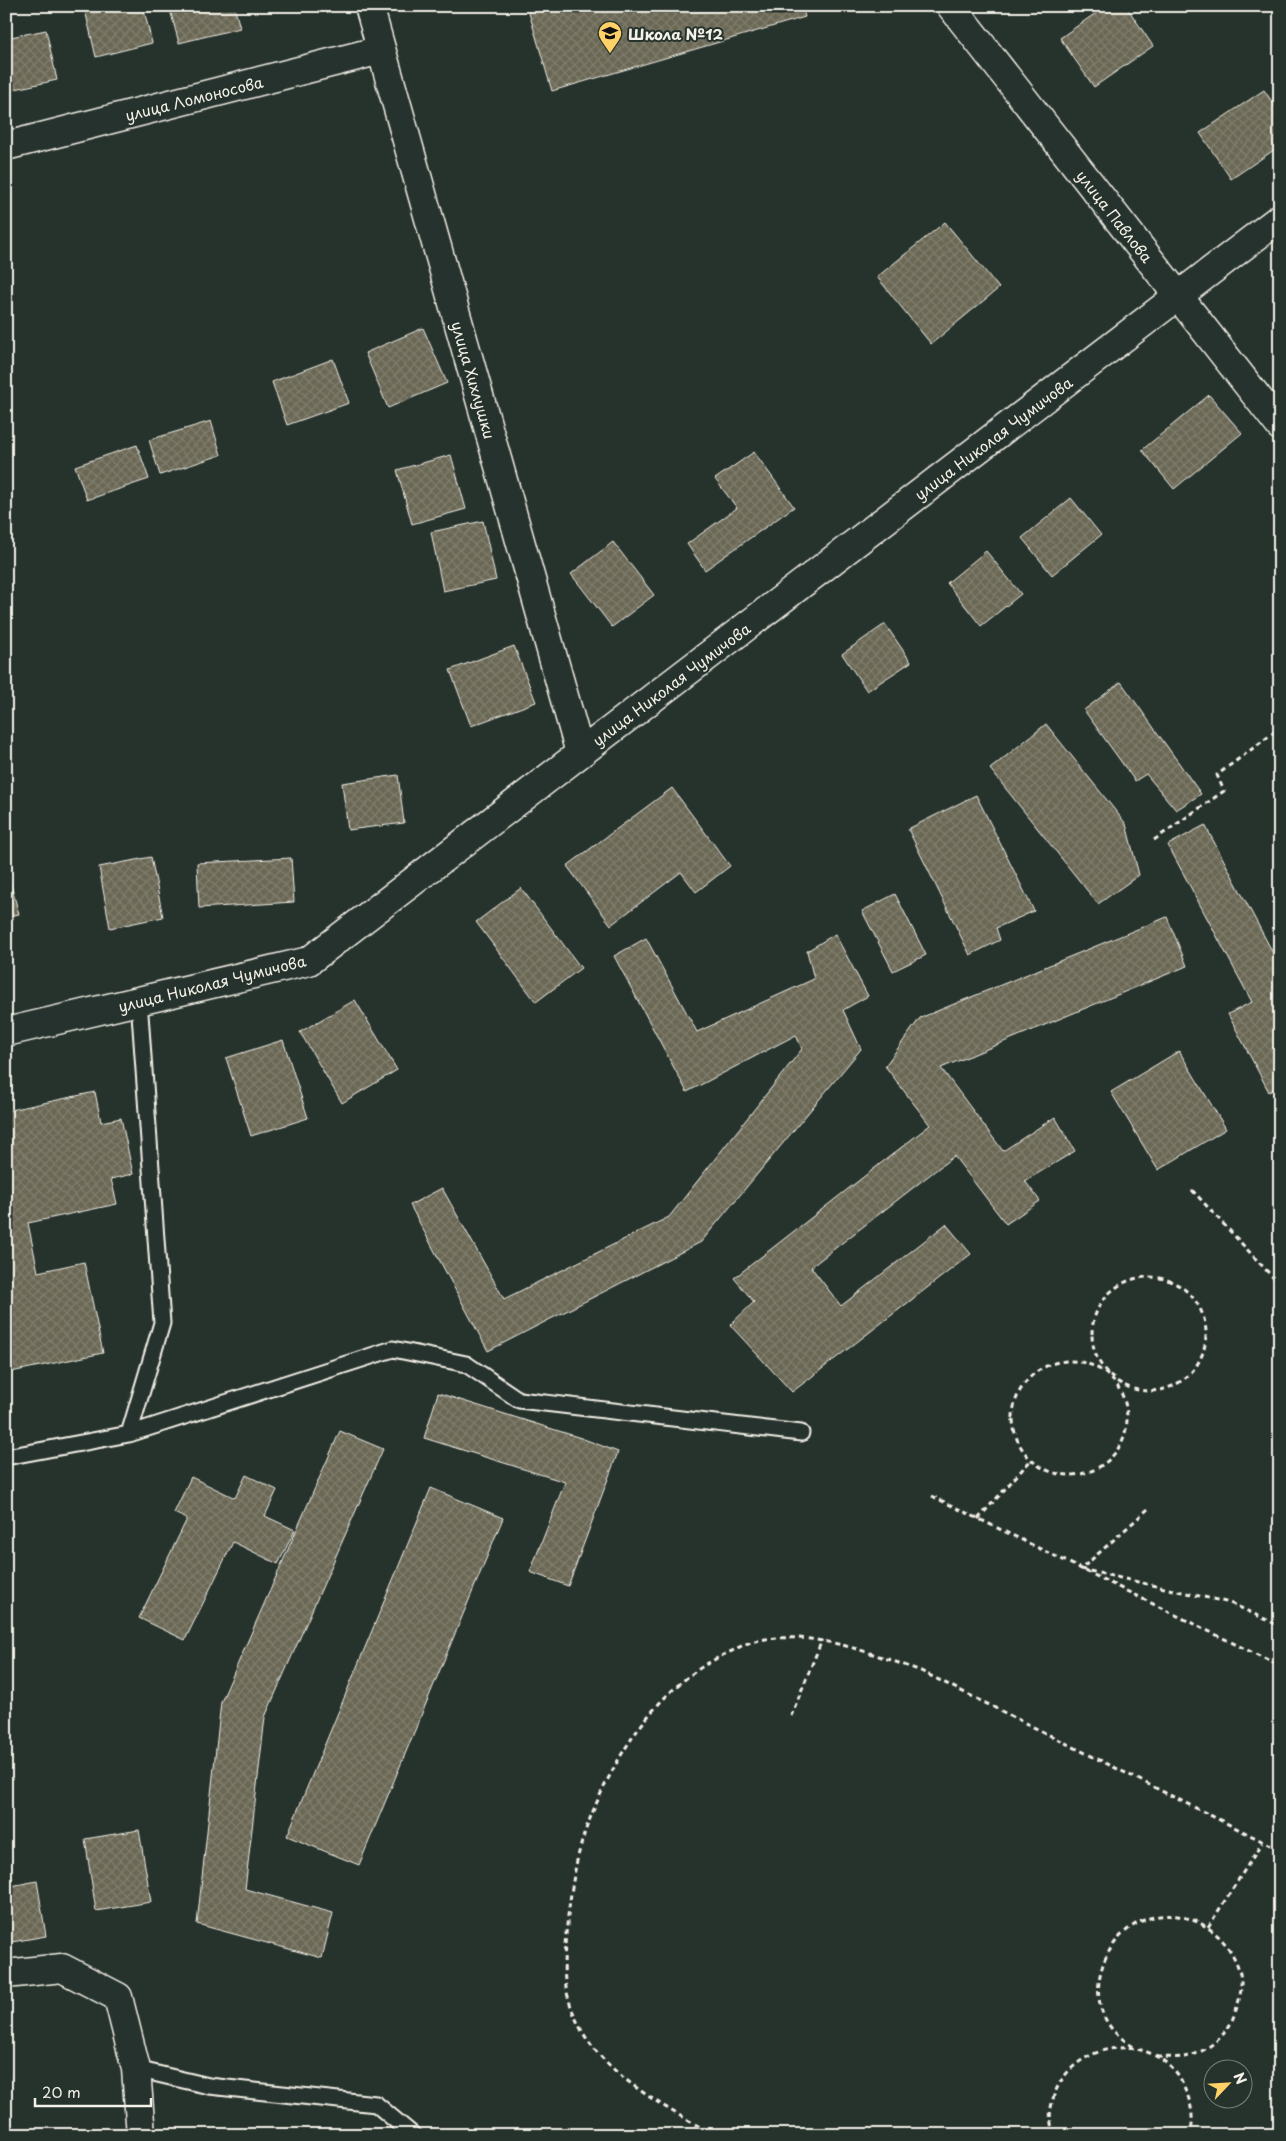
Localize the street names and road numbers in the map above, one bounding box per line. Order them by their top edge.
street label: улица Ломоносова [123,70,266,126]
street label: улица Павлова [1071,165,1159,268]
street label: улица Хихлушки [446,318,502,442]
street label: улица Николая Чумичова [909,370,1077,505]
street label: улица Николая Чумичова [587,616,755,751]
street label: улица Николая Чумичова [116,948,309,1017]

